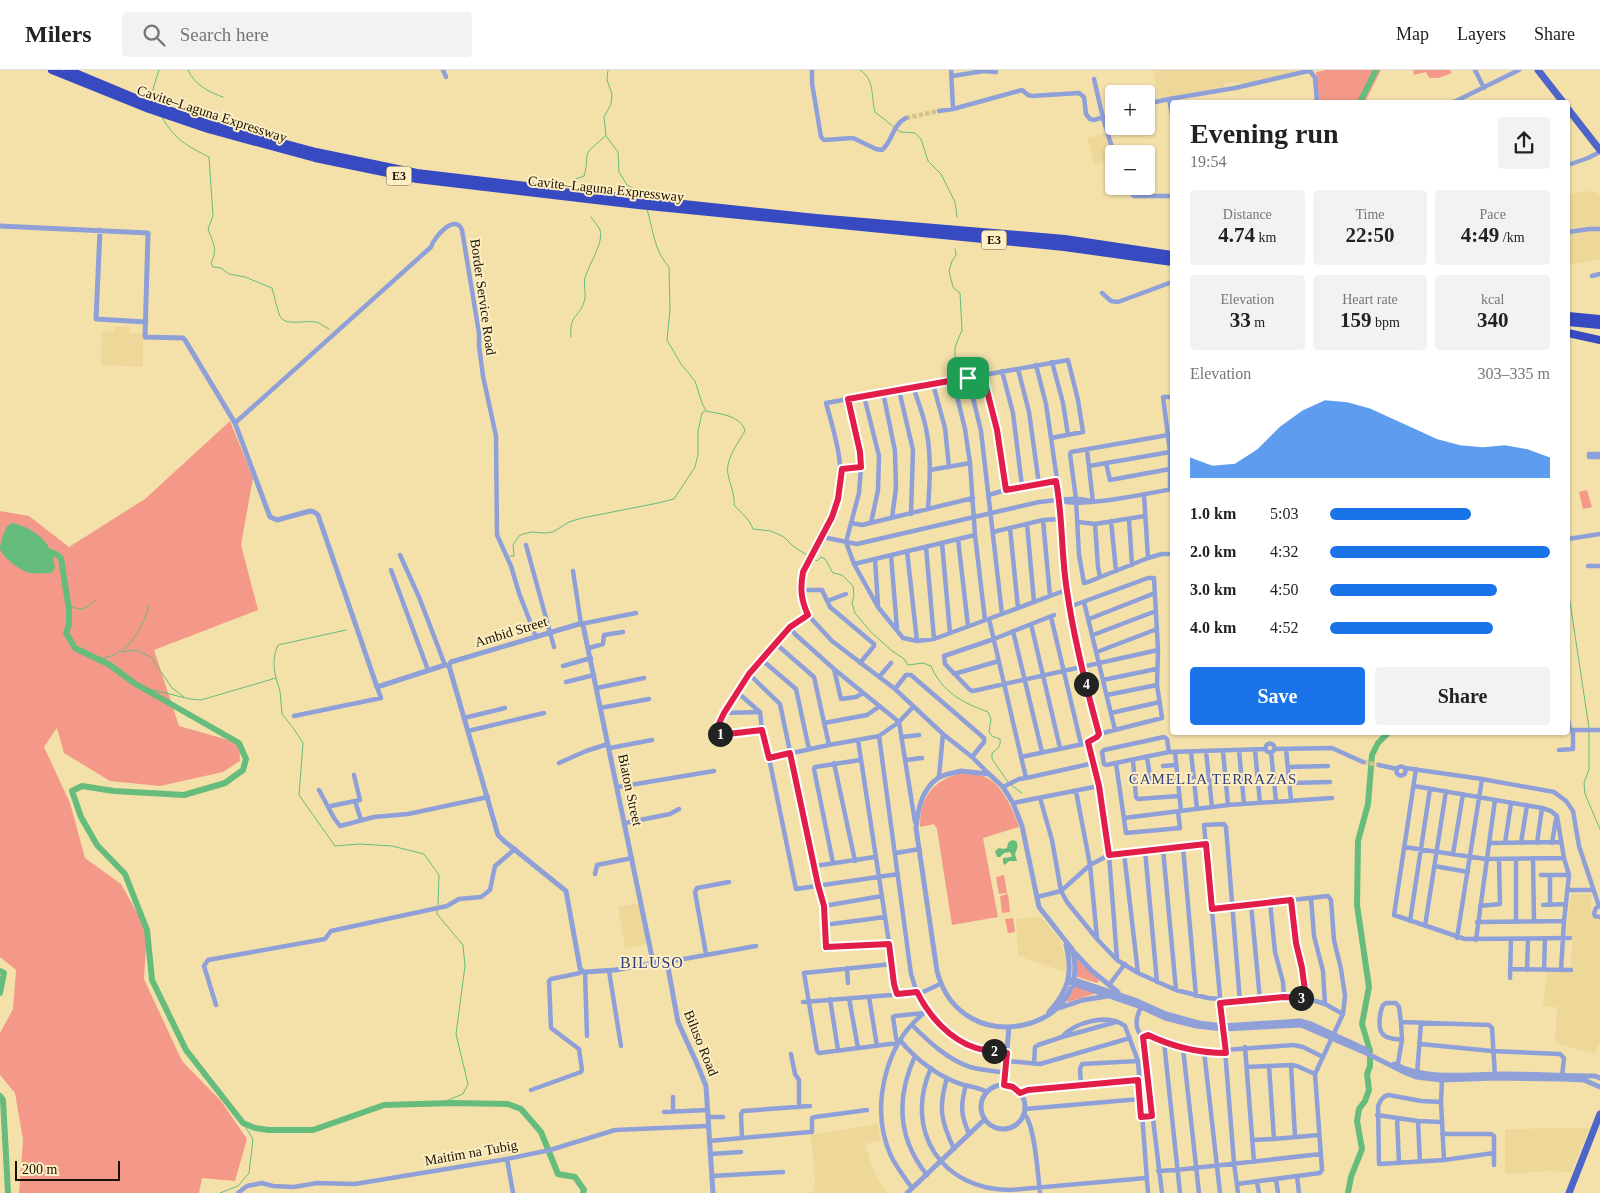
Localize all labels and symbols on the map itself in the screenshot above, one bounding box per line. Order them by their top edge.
street label: Cavite–Laguna Expressway [135,83,289,145]
road number: E3 [386,166,412,185]
street label: Cavite–Laguna Expressway [527,173,685,205]
road number: E3 [982,230,1006,250]
street label: Border Service Road [467,238,499,356]
pin [947,357,989,399]
street label: Ambid Street [473,614,549,650]
pin: 4 [1074,672,1098,696]
pin: 1 [708,722,732,746]
street label: Biaton Street [615,752,645,828]
district label: CAMELLA TERRAZAS [1129,771,1297,787]
district label: BILUSO [620,954,684,971]
pin: 3 [1288,986,1314,1010]
street label: Biluso Road [681,1008,721,1078]
pin: 2 [982,1038,1006,1064]
street label: Maitim na Tubig [423,1137,519,1169]
scale bar [15,1158,120,1181]

